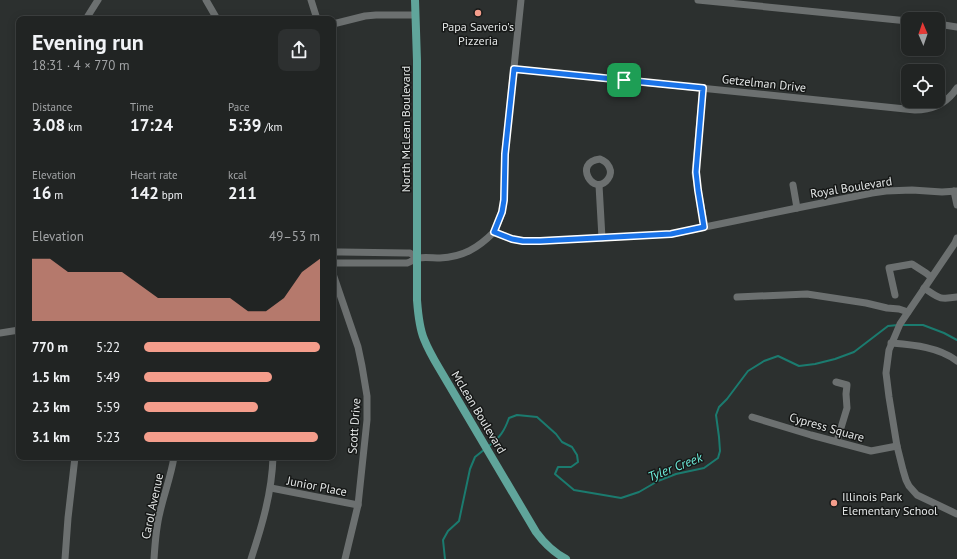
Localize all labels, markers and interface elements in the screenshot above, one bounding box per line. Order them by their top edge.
marker: Papa Saverio's Pizzeria [473,8,483,18]
north arrow [901,12,945,56]
map controls [901,12,945,108]
place label: Papa Saverio's Pizzeria [442,19,514,48]
text: Evening run [32,28,144,56]
button: share [278,29,320,71]
text: 18:31 · 4 × 770 m [32,57,129,74]
pin [607,63,641,97]
button: locate [901,64,945,108]
street label: North McLean Boulevard [398,66,413,192]
icon: arrive [613,69,635,91]
street label: Getzelman Drive [721,71,807,95]
text: Distance [32,100,72,114]
text: Time [130,100,154,114]
text: Pace [228,100,250,114]
text: 3.08 [32,114,65,136]
text: 17:24 [130,114,173,136]
text: 5:39 [228,114,262,136]
text: km [65,120,82,134]
text: /km [262,120,283,134]
text: Elevation [32,168,76,182]
text: Heart rate [130,168,178,182]
text: kcal [228,168,247,182]
street label: Royal Boulevard [809,173,893,201]
text: 16 [32,182,51,204]
text: 142 [130,182,159,204]
text: 211 [228,182,257,204]
text: m [51,188,63,202]
text: bpm [159,188,183,202]
text: Elevation [32,228,84,245]
text: 49–53 m [269,228,320,245]
text: 770 m [32,339,68,356]
text: 5:22 [96,339,120,356]
street label: McLean Boulevard [448,368,510,456]
text: 1.5 km [32,369,70,386]
text: 5:49 [96,369,120,386]
street label: Scott Drive [345,397,363,455]
text: 2.3 km [32,399,70,416]
text: 5:59 [96,399,120,416]
street label: Cypress Square [788,409,866,445]
text: 3.1 km [32,429,70,446]
text: 5:23 [96,429,120,446]
water label: Tyler Creek [645,448,706,485]
street label: Carol Avenue [138,472,166,540]
street label: Junior Place [285,473,348,499]
place label: Illinois Park Elementary School [842,489,938,518]
marker: Illinois Park Elementary School [829,498,839,508]

